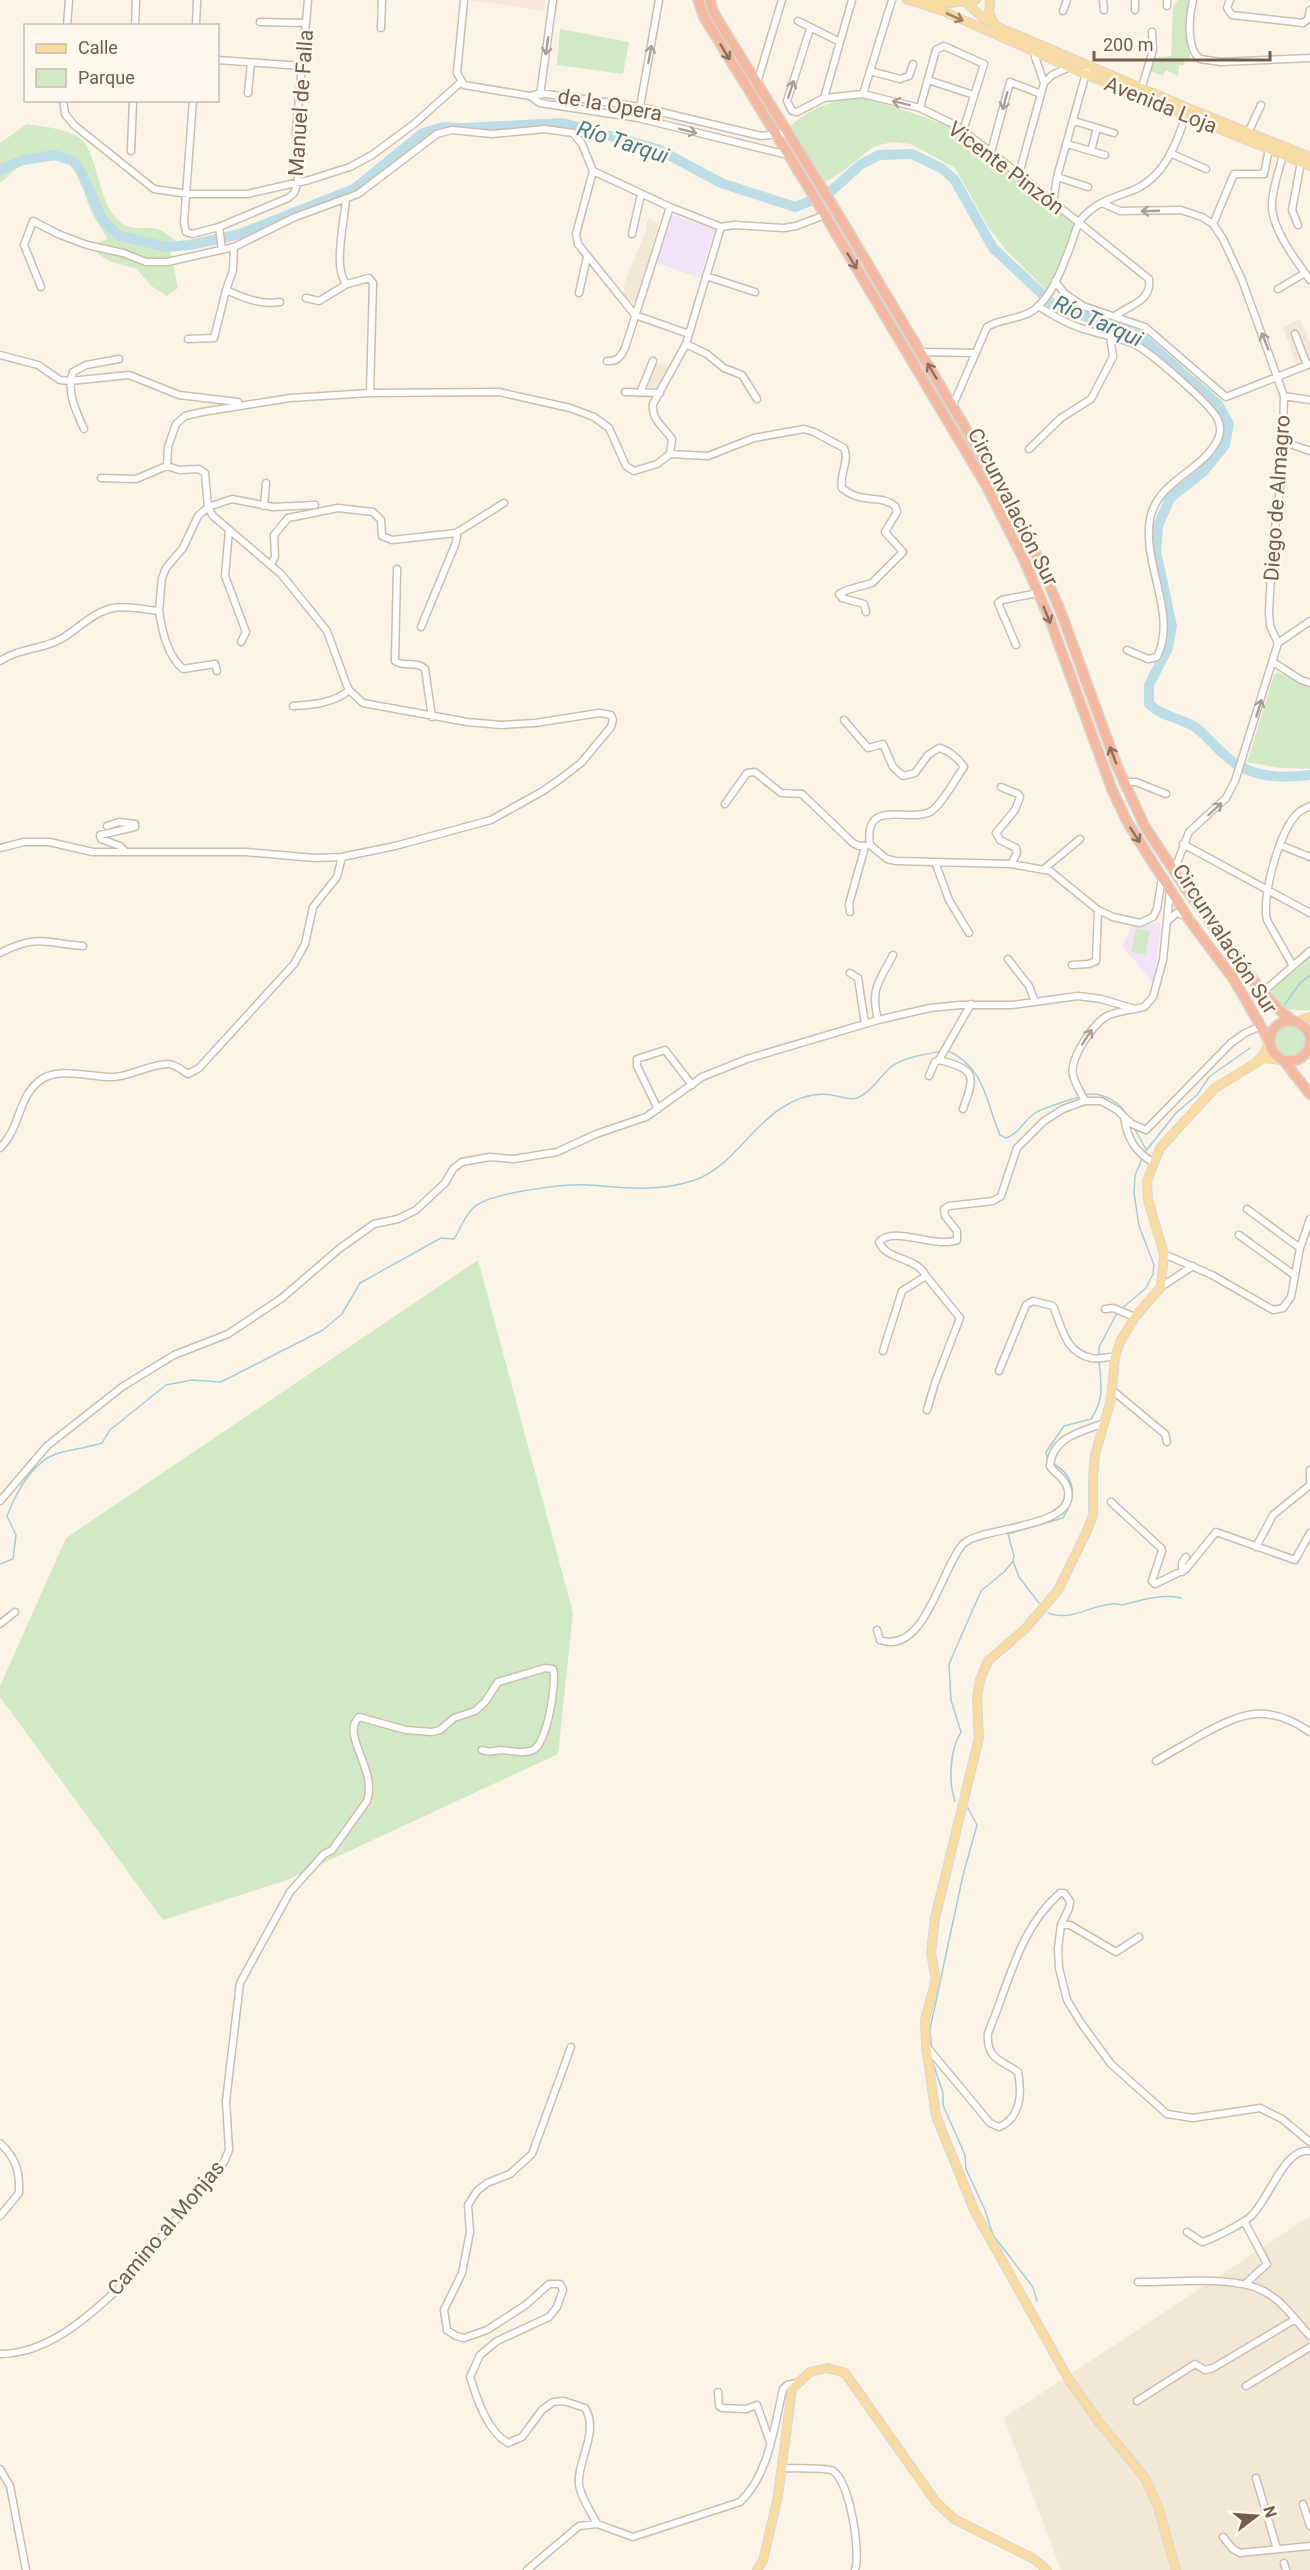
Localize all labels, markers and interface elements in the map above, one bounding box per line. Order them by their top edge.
one-way arrow [946,12,964,23]
legend [24,24,219,102]
scale bar [1094,24,1270,62]
street label: Manuel de Falla [284,29,318,177]
text: 200 m [1103,34,1154,55]
one-way arrow [541,36,552,56]
text: Calle [78,37,118,58]
one-way arrow [719,43,731,60]
one-way arrow [645,44,656,64]
text: Parque [78,67,135,88]
street label: Avenida Loja [1101,72,1221,138]
one-way arrow [787,80,798,99]
street label: de la Opera [556,84,664,126]
one-way arrow [999,91,1010,110]
one-way arrow [892,97,911,109]
water label: Río Tarqui [574,115,673,169]
street label: Vicente Pinzón [943,117,1069,219]
one-way arrow [678,125,697,137]
one-way arrow [1140,205,1160,217]
one-way arrow [847,252,859,269]
water label: Río Tarqui [1050,290,1147,352]
one-way arrow [1259,332,1270,351]
one-way arrow [926,363,938,380]
street label: Diego de Almagro [1259,414,1295,582]
street label: Circunvalación Sur [963,424,1063,590]
one-way arrow [1042,605,1053,624]
one-way arrow [1254,699,1265,718]
one-way arrow [1106,747,1117,765]
one-way arrow [1207,802,1222,816]
one-way arrow [1128,826,1141,843]
street label: Circunvalación Sur [1168,860,1282,1018]
one-way arrow [1082,1029,1094,1046]
street label: Camino al Monjas [103,2156,229,2300]
north arrow [1226,2486,1286,2546]
text: N [1259,2504,1281,2520]

